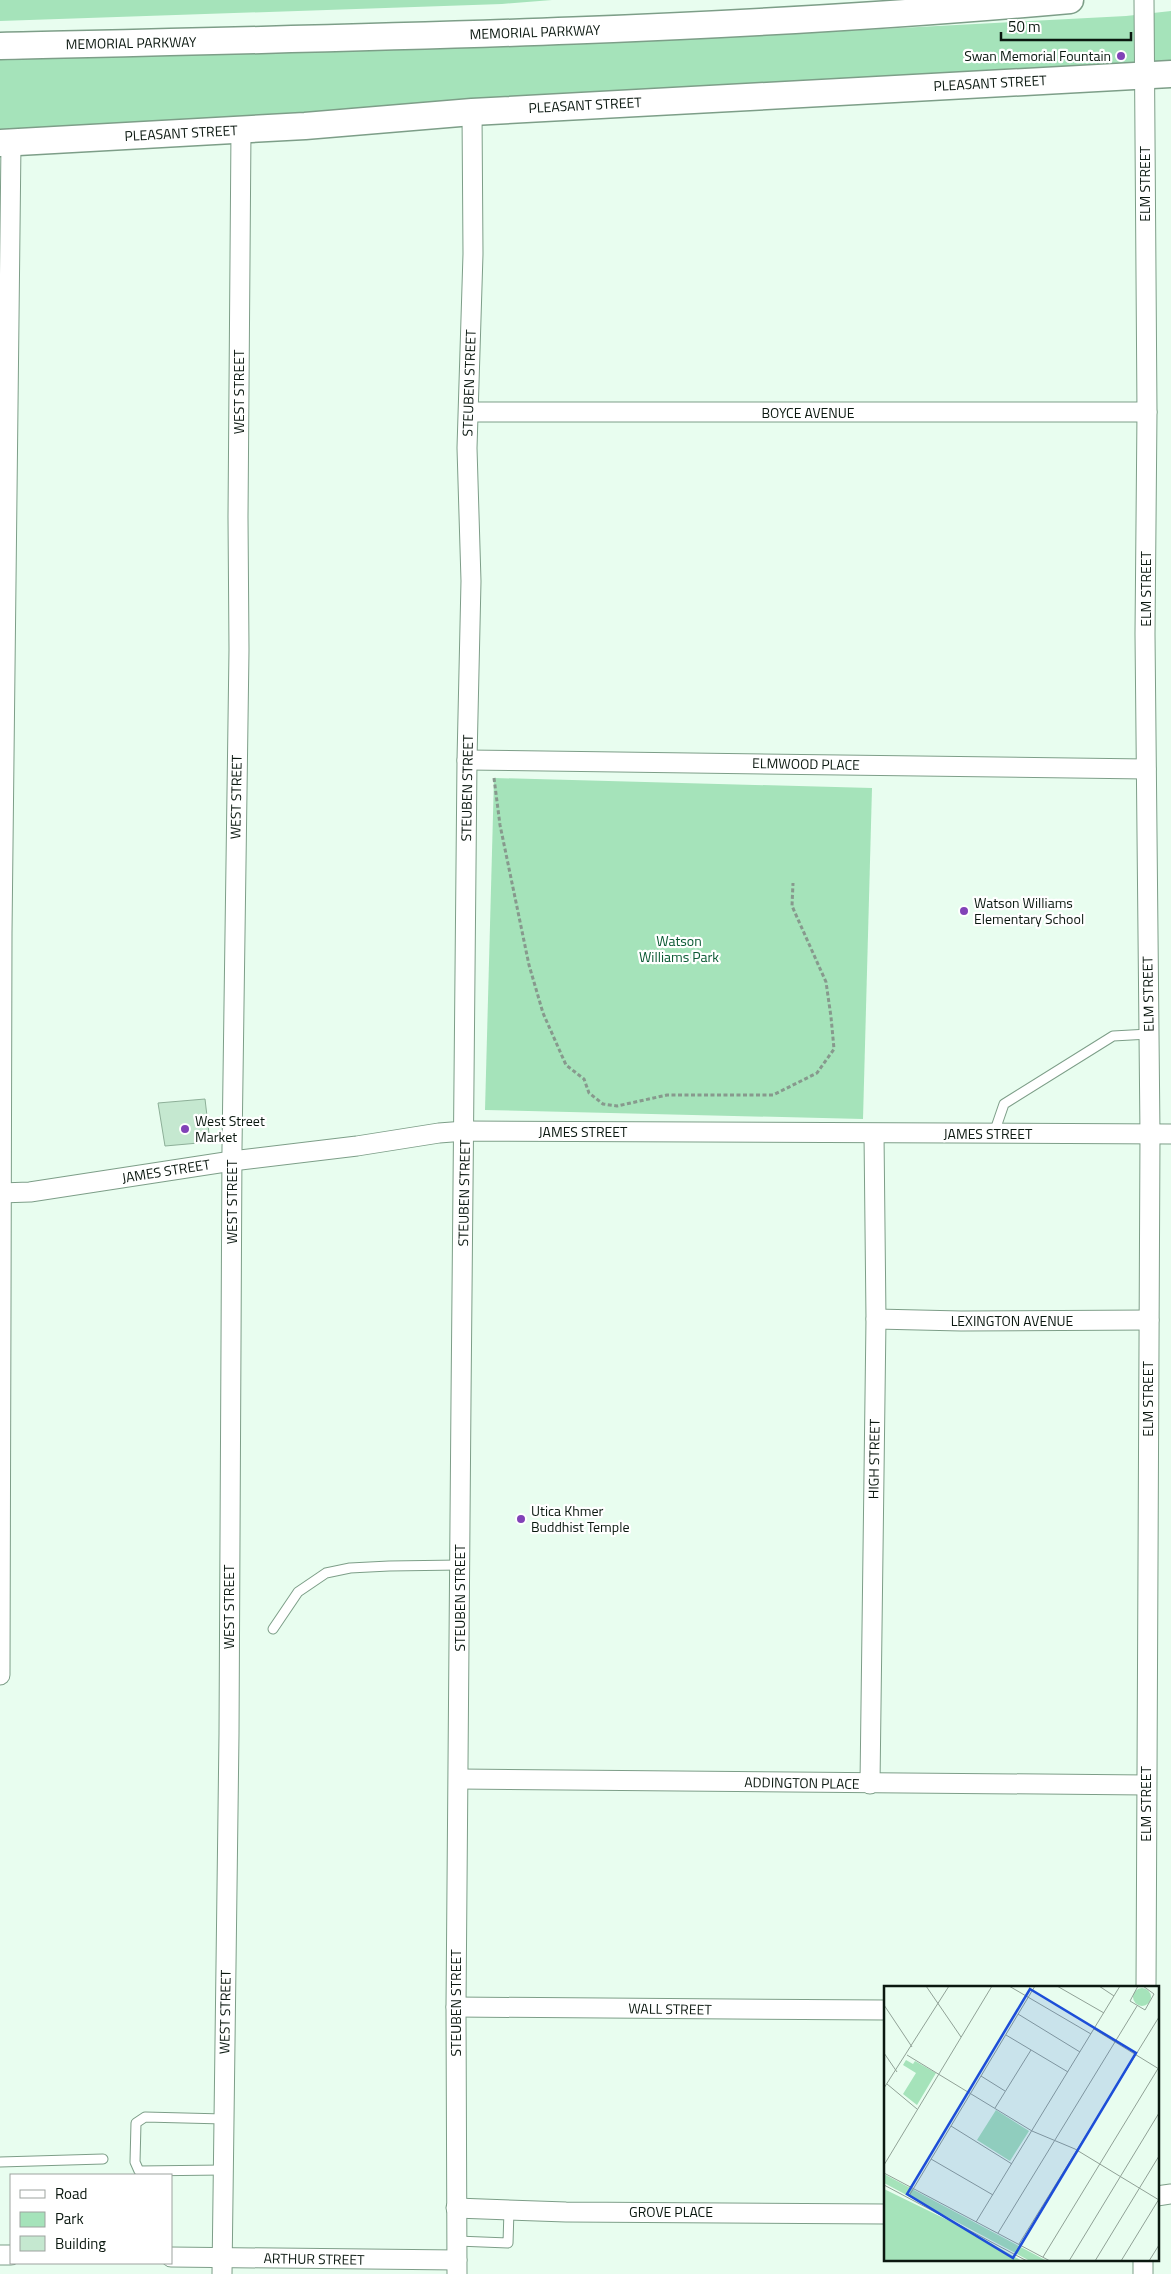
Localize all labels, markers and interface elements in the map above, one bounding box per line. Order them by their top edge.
scale bar [1001,10,1131,42]
text: 50 m [1008,15,1041,38]
street label: MEMORIAL PARKWAY [469,19,601,44]
street label: MEMORIAL PARKWAY [65,31,197,54]
place label: Swan Memorial Fountain [964,45,1111,66]
marker: Swan Memorial Fountain [1115,50,1127,62]
street label: PLEASANT STREET [933,69,1048,96]
street label: PLEASANT STREET [528,91,643,118]
street label: PLEASANT STREET [124,119,239,146]
street label: ELM STREET [1134,146,1155,222]
street label: STEUBEN STREET [456,328,481,437]
street label: WEST STREET [228,349,249,434]
street label: BOYCE AVENUE [761,402,855,423]
street label: ELM STREET [1135,551,1156,627]
street label: STEUBEN STREET [455,734,478,842]
street label: ELMWOOD PLACE [752,752,860,775]
street label: WEST STREET [224,754,247,839]
place label: Watson Williams Elementary School [974,892,1084,929]
marker: Watson Williams Elementary School [958,905,970,917]
park label: Watson Williams Park [639,930,719,967]
street label: ELM STREET [1136,955,1159,1032]
place label: West Street Market [195,1110,265,1147]
street label: JAMES STREET [539,1121,628,1142]
marker: West Street Market [179,1123,191,1135]
street label: JAMES STREET [944,1123,1033,1144]
street label: STEUBEN STREET [452,1139,475,1247]
street label: JAMES STREET [120,1153,212,1188]
street label: WEST STREET [221,1159,242,1244]
street label: LEXINGTON AVENUE [951,1310,1074,1331]
street label: ELM STREET [1137,1361,1158,1437]
street label: HIGH STREET [862,1418,885,1499]
place label: Utica Khmer Buddhist Temple [531,1500,630,1537]
marker: Utica Khmer Buddhist Temple [515,1513,527,1525]
street label: STEUBEN STREET [449,1544,470,1652]
street label: WEST STREET [218,1564,239,1649]
street label: ELM STREET [1135,1766,1156,1842]
street label: ADDINGTON PLACE [744,1771,860,1794]
street label: STEUBEN STREET [445,1949,466,2057]
street label: WEST STREET [213,1969,236,2054]
inset map [884,1986,1158,2262]
street label: WALL STREET [628,1997,712,2020]
legend [10,2174,172,2264]
text: Road [55,2182,87,2205]
street label: GROVE PLACE [629,2201,713,2222]
text: Park [55,2207,84,2230]
text: Building [55,2232,106,2255]
street label: ARTHUR STREET [263,2247,365,2270]

